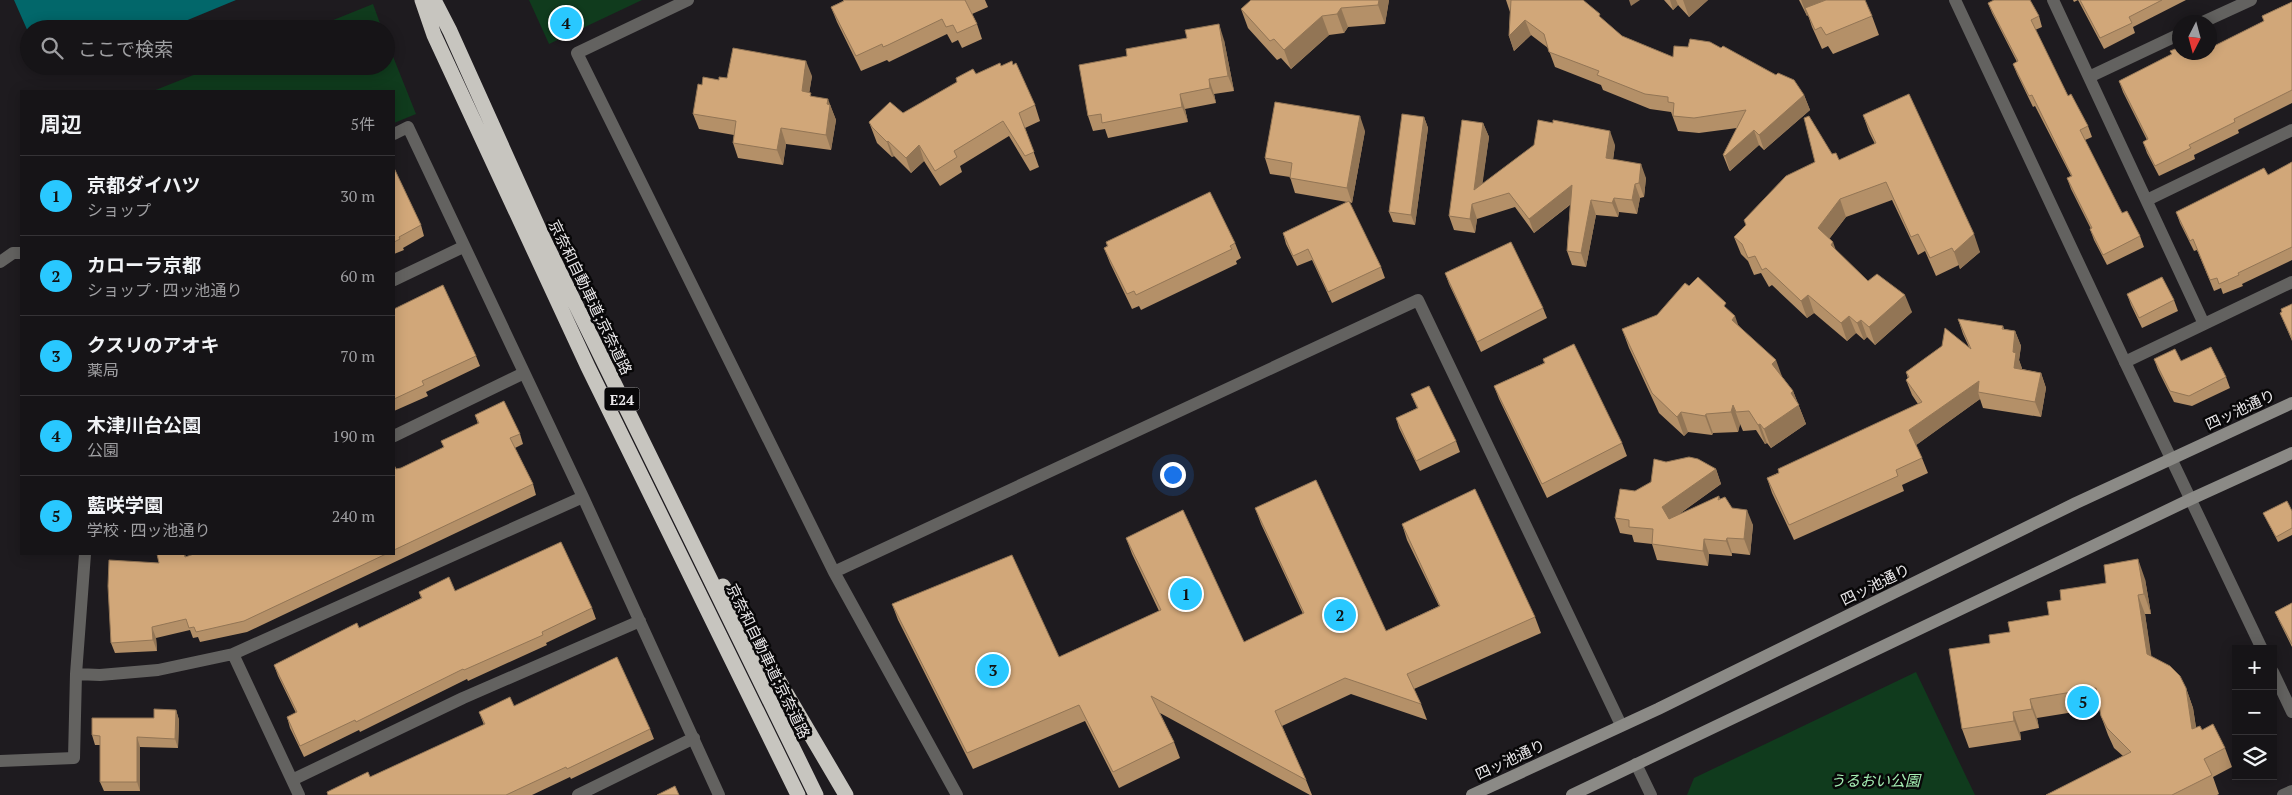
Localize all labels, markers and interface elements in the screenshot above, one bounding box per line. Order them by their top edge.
pin: 4 [550,4,582,42]
north arrow [2172,15,2217,60]
search box [20,20,395,75]
icon: search [38,34,66,62]
text: ここで検索 [78,36,173,61]
text: 周辺 [40,110,82,138]
text: 5件 [350,113,375,135]
text: 京都ダイハツ [87,172,201,197]
text: 1 [51,185,61,207]
text: 30 m [340,185,375,207]
text: ショップ [87,199,151,221]
street label: 京奈和自動車道;京奈道路 [545,216,637,378]
text: カローラ京都 [87,252,201,277]
text: 2 [51,265,61,287]
text: 60 m [340,265,375,287]
text: ショップ · 四ッ池通り [87,279,243,301]
text: クスリのアオキ [87,332,219,357]
text: 3 [51,345,61,367]
text: 70 m [340,345,375,367]
text: 薬局 [87,359,119,381]
street label: 四ッ池通り [2202,384,2278,434]
road number: E24 [604,388,640,410]
text: 木津川台公園 [87,412,201,437]
text: 4 [51,425,61,447]
text: 190 m [332,425,375,447]
text: 公園 [87,439,119,461]
your location [1160,462,1186,488]
text: 藍咲学園 [87,492,163,517]
text: 5 [51,505,61,527]
text: 240 m [332,505,375,527]
text: 学校 · 四ッ池通り [87,519,211,541]
street label: 四ッ池通り [1837,559,1913,609]
pin: 1 [1170,575,1202,613]
street label: 京奈和自動車道;京奈道路 [723,580,815,742]
pin: 2 [1324,596,1356,634]
map controls [2232,645,2277,780]
button: + [2232,645,2277,690]
pin: 3 [977,651,1009,689]
pin: 5 [2067,683,2099,721]
button: − [2232,690,2277,735]
street label: 四ッ池通り [1472,734,1548,784]
button: layers [2232,735,2277,780]
park label: うるおい公園 [1830,770,1922,790]

